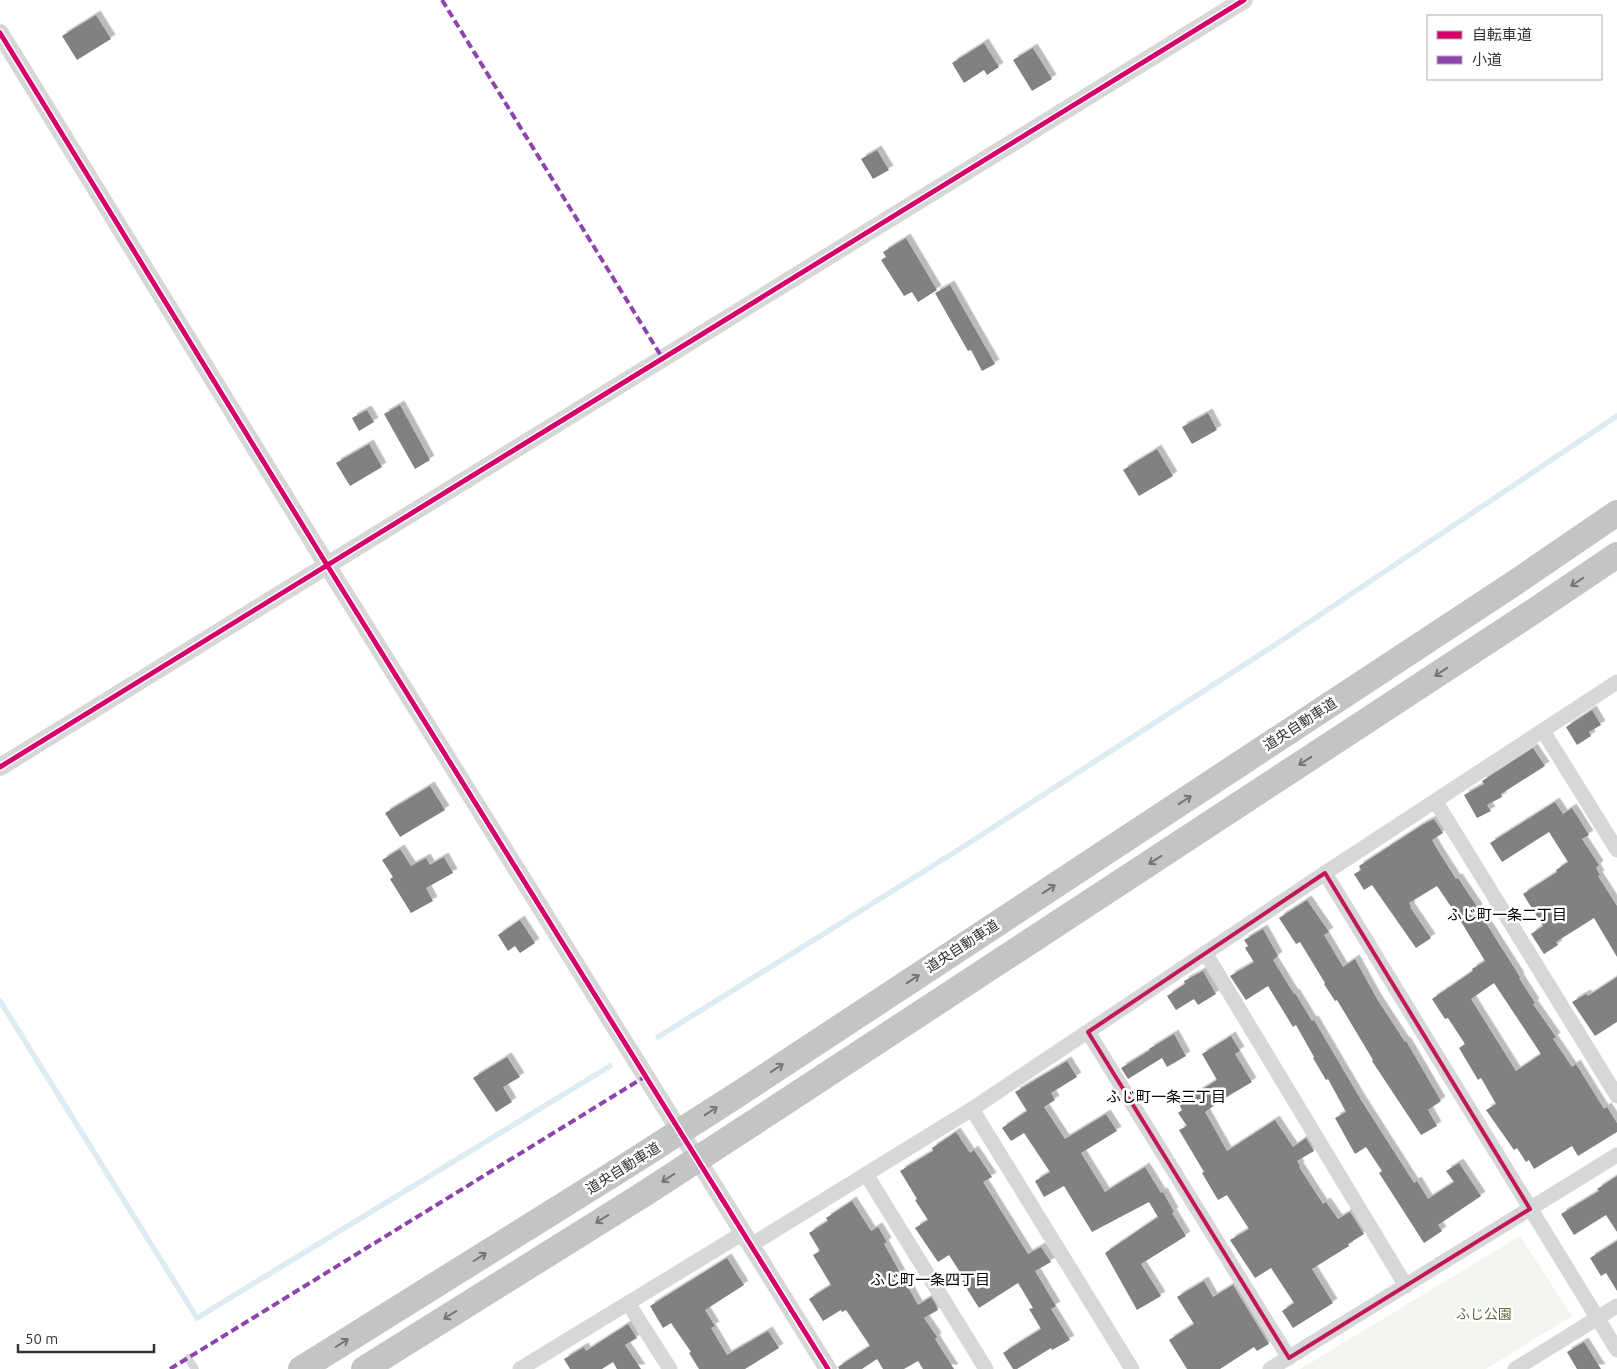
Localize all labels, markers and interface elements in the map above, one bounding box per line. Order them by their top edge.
legend [1427,15,1602,80]
text: 自転車道 [1472,26,1532,43]
text: 小道 [1472,51,1502,68]
one-way arrow [1570,577,1584,587]
one-way arrow [1435,667,1449,677]
street label: 道央自動車道 [1260,694,1340,754]
one-way arrow [1299,756,1313,766]
one-way arrow [1177,795,1191,805]
one-way arrow [1148,854,1162,865]
one-way arrow [1042,884,1056,894]
district label: ふじ町一条二丁目 [1447,906,1567,923]
street label: 道央自動車道 [922,916,1002,976]
one-way arrow [906,973,920,984]
one-way arrow [770,1063,784,1073]
district label: ふじ町一条三丁目 [1106,1088,1226,1105]
one-way arrow [704,1106,718,1116]
street label: 道央自動車道 [583,1139,663,1197]
one-way arrow [661,1173,675,1183]
one-way arrow [596,1215,610,1225]
one-way arrow [473,1252,487,1263]
district label: ふじ町一条四丁目 [870,1271,990,1288]
park label: ふじ公園 [1456,1306,1512,1322]
one-way arrow [443,1310,457,1320]
scale bar [18,1322,154,1354]
text: 50 m [25,1330,58,1347]
one-way arrow [335,1338,349,1348]

